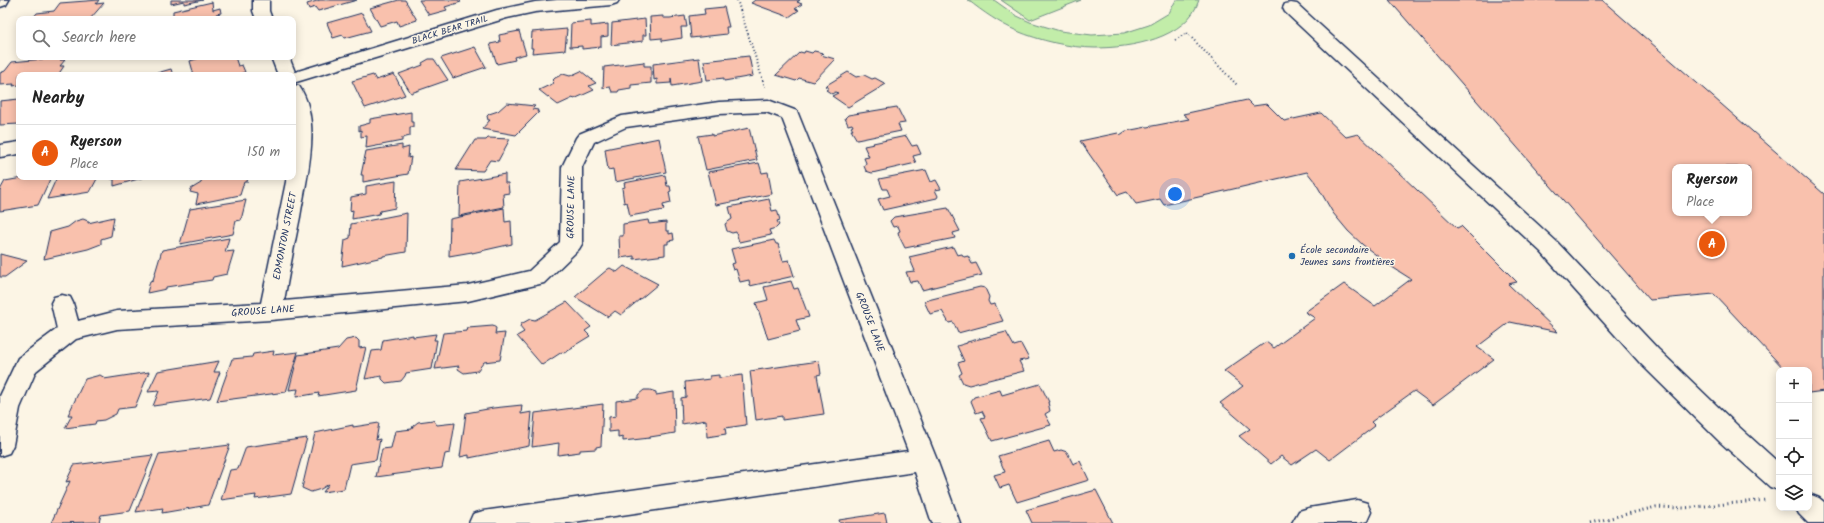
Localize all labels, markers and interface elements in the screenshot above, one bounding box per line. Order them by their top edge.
street label: BLACK BEAR TRAIL [410,11,490,49]
search box [16,16,296,60]
text: Search here [62,26,136,50]
icon: search [30,27,52,49]
text: Nearby [32,85,84,112]
text: Ryerson [70,130,122,154]
text: A [41,142,49,163]
text: 150 m [247,142,280,163]
text: Place [70,154,98,175]
popup [1672,164,1752,216]
text: Ryerson [1686,168,1738,192]
street label: GROUSE LANE [562,174,580,239]
your location [1165,184,1185,204]
street label: EDMONTON STREET [269,189,302,281]
text: Place [1686,192,1714,213]
pin: A [1699,229,1725,259]
place label: École secondaire Jeunes sans frontières [1300,242,1395,270]
marker: École secondaire Jeunes sans frontières [1287,251,1297,261]
street label: GROUSE LANE [851,290,889,356]
street label: GROUSE LANE [231,301,296,321]
map controls [1776,367,1812,511]
button: + [1776,367,1812,403]
button: − [1776,403,1812,439]
button: locate [1776,439,1812,475]
button: layers [1776,475,1812,511]

